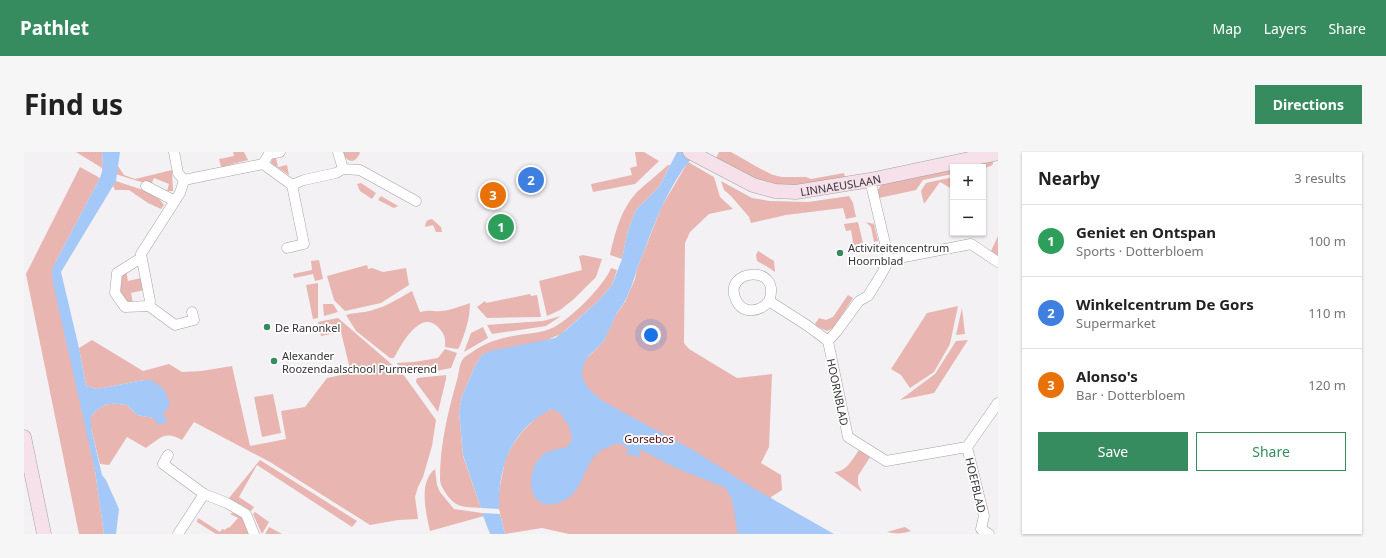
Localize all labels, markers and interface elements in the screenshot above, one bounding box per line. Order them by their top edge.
text: Pathlet [20,15,89,41]
text: Map [1213,19,1242,38]
text: Layers [1264,19,1306,38]
text: Share [1328,19,1366,38]
text: Find us [24,85,123,123]
button: Directions [1255,85,1362,124]
map controls [950,164,986,236]
button: + [950,164,986,200]
pin: 2 [518,165,544,195]
text: Nearby [1038,167,1100,190]
text: 3 results [1294,169,1346,187]
street label: LINNAEUSLAAN [799,170,882,199]
pin: 3 [480,180,506,210]
button: − [950,200,986,236]
pin: 1 [488,212,514,242]
text: Geniet en Ontspan [1076,222,1216,242]
text: 1 [1047,232,1055,250]
text: 100 m [1308,232,1346,250]
place label: Activiteitencentrum Hoornblad [848,240,949,268]
text: Sports · Dotterbloem [1076,242,1204,260]
marker: Activiteitencentrum Hoornblad [835,248,845,258]
text: Winkelcentrum De Gors [1076,294,1254,314]
text: 2 [1047,304,1055,322]
text: 110 m [1308,304,1346,322]
text: Supermarket [1076,314,1156,332]
place label: De Ranonkel [275,320,340,335]
marker: De Ranonkel [262,322,272,332]
your location [641,325,661,345]
place label: Alexander Roozendaalschool Purmerend [282,348,437,376]
marker: Alexander Roozendaalschool Purmerend [269,356,279,366]
street label: HOORNBLAD [824,357,852,427]
text: Alonso's [1076,366,1138,386]
text: 3 [1047,376,1055,394]
text: 120 m [1308,376,1346,394]
text: Bar · Dotterbloem [1076,386,1186,404]
park label: Gorsebos [624,431,674,446]
button: Save [1038,432,1188,471]
button: Share [1196,432,1346,471]
street label: HOEFBLAD [962,456,990,514]

